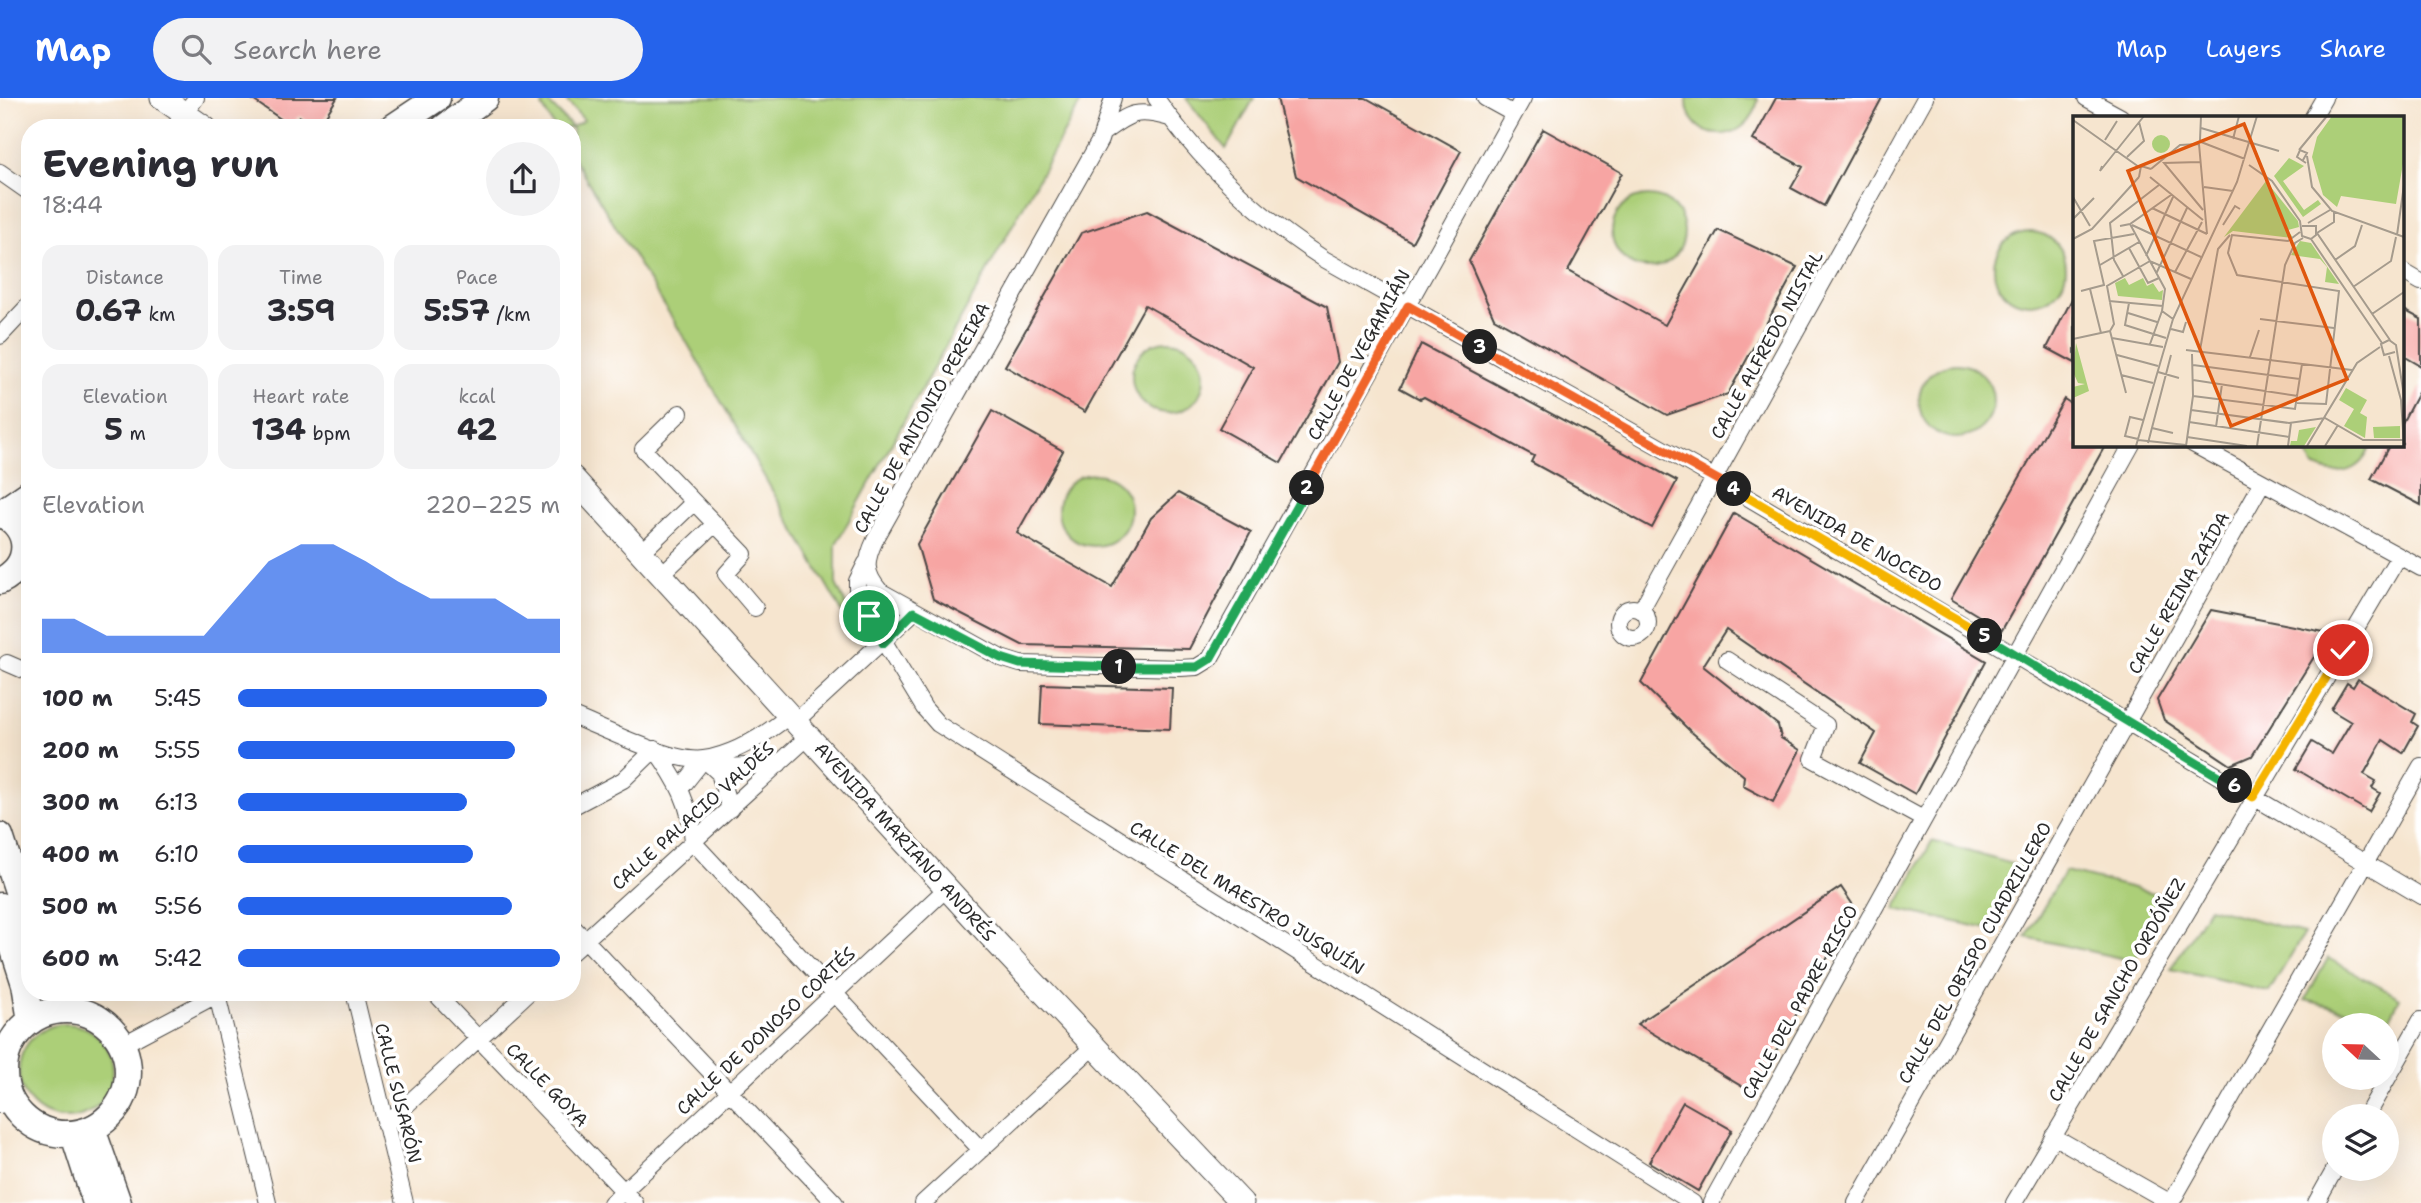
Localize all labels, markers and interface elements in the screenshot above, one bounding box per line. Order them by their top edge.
search box [153,18,643,81]
text: Map [35,27,111,72]
icon: search [177,30,215,68]
text: Search here [233,32,382,67]
text: Map [2116,33,2167,65]
text: Layers [2205,33,2282,65]
text: Share [2320,33,2386,65]
inset map [2073,116,2404,446]
text: Evening run [42,138,279,189]
button: share [486,142,560,216]
text: 18:44 [42,190,103,220]
street label: CALLE ALFREDO NISTAL [1705,247,1829,443]
text: Distance [86,265,164,290]
text: Time [279,265,323,290]
text: Pace [456,265,498,290]
street label: CALLE DE VEGAMIÁN [1302,265,1416,445]
text: 0.67 [75,290,142,331]
text: 3:59 [267,290,335,331]
text: 5:57 [423,290,490,331]
street label: CALLE DE ANTONIO PEREIRA [848,298,996,538]
text: km [142,302,175,327]
text: /km [490,302,531,327]
pin: 3 [1462,330,1498,364]
text: 3 [1473,334,1486,359]
text: Elevation [82,384,168,409]
text: Heart rate [253,384,349,409]
text: kcal [459,384,495,409]
text: 5 [104,409,123,450]
text: 134 [251,409,306,450]
text: 42 [457,409,497,450]
text: m [123,421,146,446]
text: bpm [306,421,351,446]
pin: 2 [1290,470,1324,506]
pin: 4 [1716,472,1752,506]
text: 2 [1300,475,1313,500]
text: 4 [1727,476,1740,501]
street label: AVENIDA DE NOCEDO [1768,480,1946,598]
text: Elevation [42,490,145,520]
text: 220–225 m [425,490,560,520]
street label: CALLE REINA ZAÍDA [2123,508,2235,678]
pin [839,586,899,646]
icon: arrive [850,597,888,635]
pin: 5 [1968,618,2002,654]
pin [2313,620,2373,680]
text: 5 [1979,623,1990,648]
icon: check [2324,631,2362,669]
pin: 1 [1102,650,1136,684]
text: 1 [1114,654,1123,679]
text: 100 m [42,683,113,713]
text: 5:45 [154,683,202,713]
text: 200 m [42,735,119,765]
text: 5:55 [154,735,200,765]
street label: CALLE PALACIO VALDÉS [607,737,779,895]
street label: AVENIDA MARIANO ANDRÉS [809,737,1001,947]
pin: 6 [2218,768,2252,804]
text: 6 [2228,773,2241,798]
text: 300 m [42,787,119,817]
text: 6:13 [154,787,199,817]
street label: CALLE DEL MAESTRO JUSQUÍN [1125,816,1369,980]
street label: CALLE DEL OBISPO CUADRILLERO [1893,818,2057,1088]
text: 400 m [42,839,119,869]
text: 6:10 [154,839,199,869]
street label: CALLE DE SANCHO ORDÓÑEZ [2043,874,2191,1106]
text: 500 m [42,891,117,921]
text: 5:56 [154,891,203,921]
street label: CALLE DEL PADRE RISCO [1737,901,1863,1103]
street label: CALLE DE DONOSO CORTÉS [671,942,861,1120]
text: 600 m [42,943,119,973]
text: 5:42 [154,943,203,973]
north arrow [2322,1013,2399,1090]
map controls [2322,1013,2399,1181]
street label: CALLE SUSARÓN [369,1021,427,1165]
street label: CALLE GOYA [501,1038,593,1132]
button: layers [2322,1104,2399,1181]

